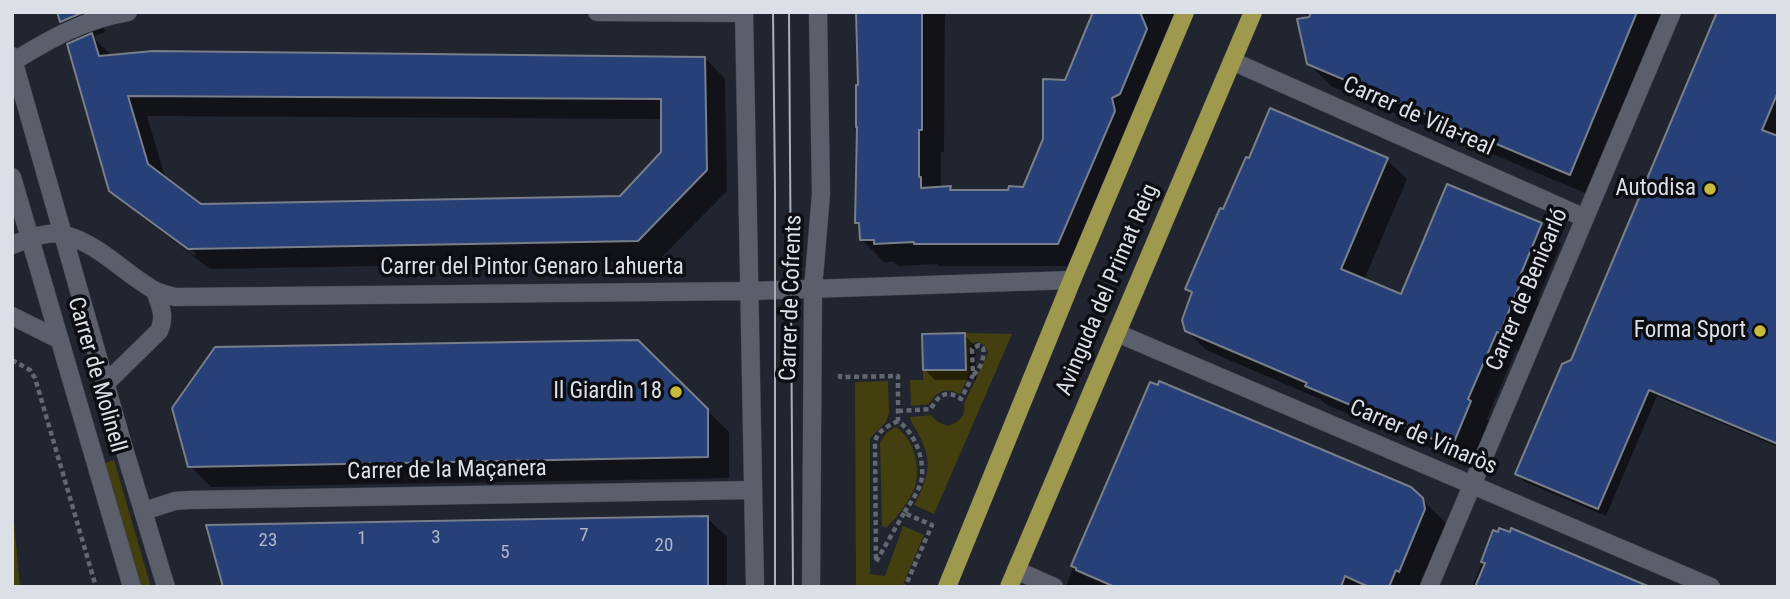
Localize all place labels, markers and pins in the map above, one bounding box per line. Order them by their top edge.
place label: Autodisa [1615,175,1696,203]
marker: Autodisa [1702,181,1718,197]
place label: Forma Sport [1634,317,1746,345]
marker: Forma Sport [1752,323,1768,339]
place label: Il Giardin 18 [553,378,662,406]
marker: Il Giardin 18 [668,384,684,400]

